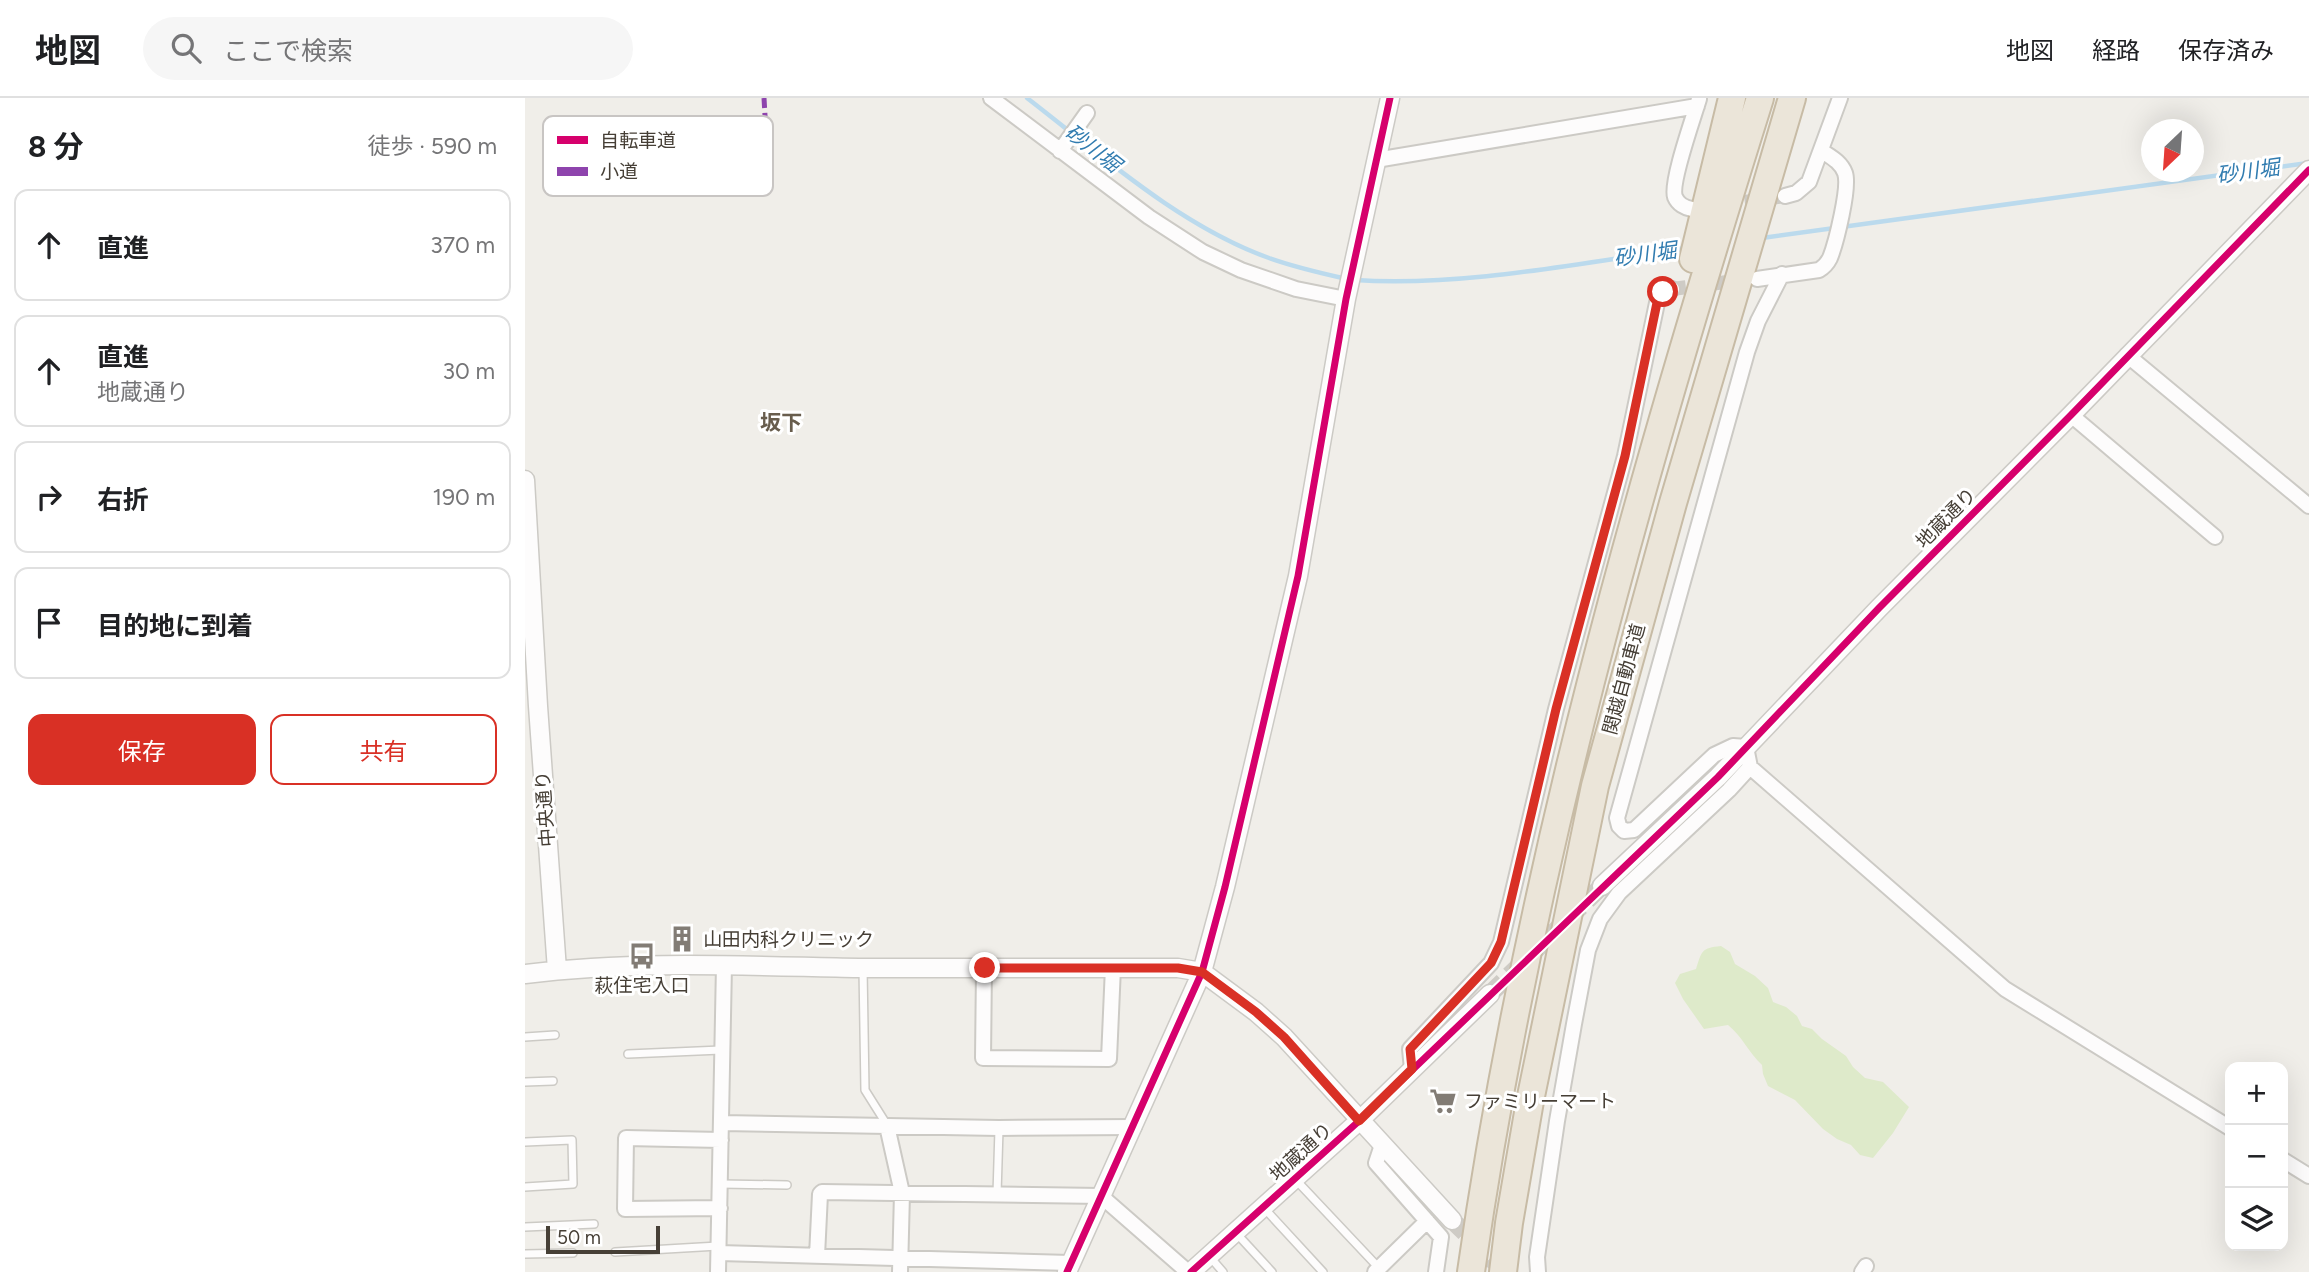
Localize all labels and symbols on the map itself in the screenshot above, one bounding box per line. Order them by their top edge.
legend [543,116,773,196]
water label: 砂川堀 [1060,119,1128,179]
north arrow [2141,119,2204,182]
text: 自転車道 [600,129,676,152]
water label: 砂川堀 [2215,154,2284,188]
text: 小道 [600,160,638,183]
water label: 砂川堀 [1612,237,1681,271]
route start [1647,276,1678,307]
district label: 坂下 [760,410,802,435]
street label: 地蔵通り [1911,483,1981,553]
street label: 関越自動車道 [1598,621,1650,737]
street label: 中央通り [531,770,559,848]
building icon: 山田内科クリニック [667,924,697,954]
place label: 山田内科クリニック [703,928,874,951]
bus stop icon: 萩住宅入口 [627,941,657,971]
route end [969,952,1000,983]
place label: 萩住宅入口 [594,974,690,997]
supermarket icon: ファミリーマート [1428,1086,1458,1116]
place label: ファミリーマート [1464,1090,1616,1113]
street label: 地蔵通り [1265,1118,1337,1186]
scale bar [546,1223,660,1255]

